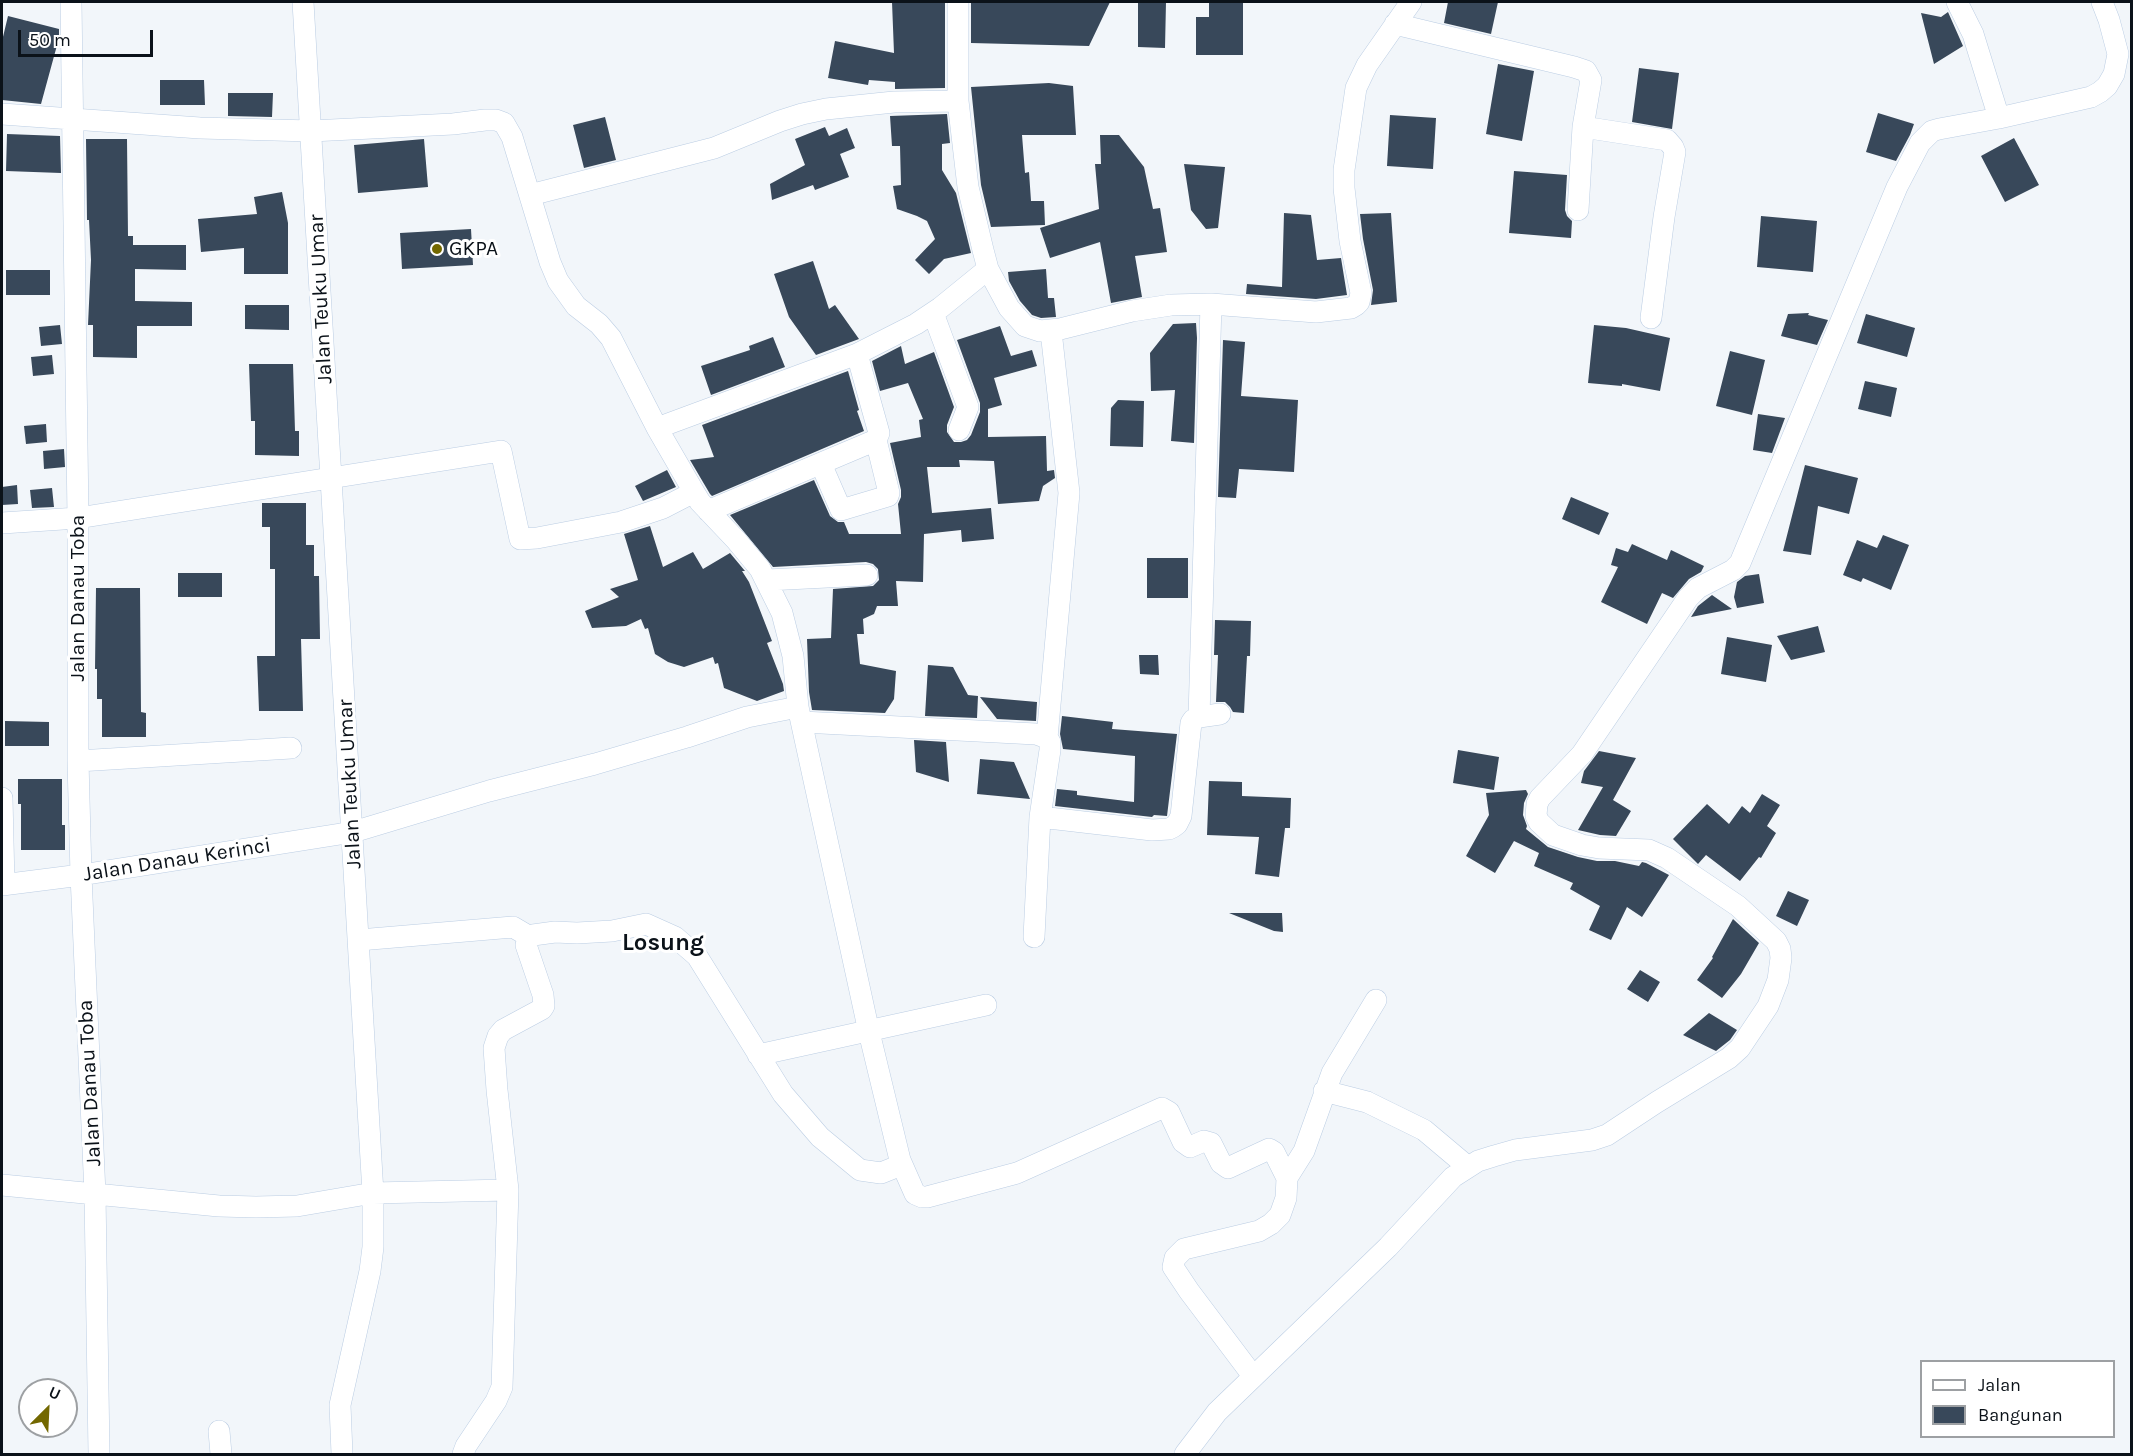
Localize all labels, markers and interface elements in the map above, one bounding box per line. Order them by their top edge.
scale bar [21,18,156,56]
text: 50 m [29,29,71,51]
street label: Jalan Teuku Umar [304,214,338,384]
place label: GKPA [449,236,498,262]
marker: GKPA [430,242,444,256]
street label: Jalan Danau Toba [65,515,91,681]
street label: Jalan Teuku Umar [333,699,367,869]
street label: Jalan Danau Kerinci [81,833,273,887]
district label: Losung [622,929,704,957]
street label: Jalan Danau Toba [73,999,107,1167]
legend [1920,1360,2115,1438]
text: Jalan [1978,1374,2021,1396]
north arrow [18,1378,78,1438]
text: U [46,1382,64,1404]
text: Bangunan [1978,1404,2063,1426]

